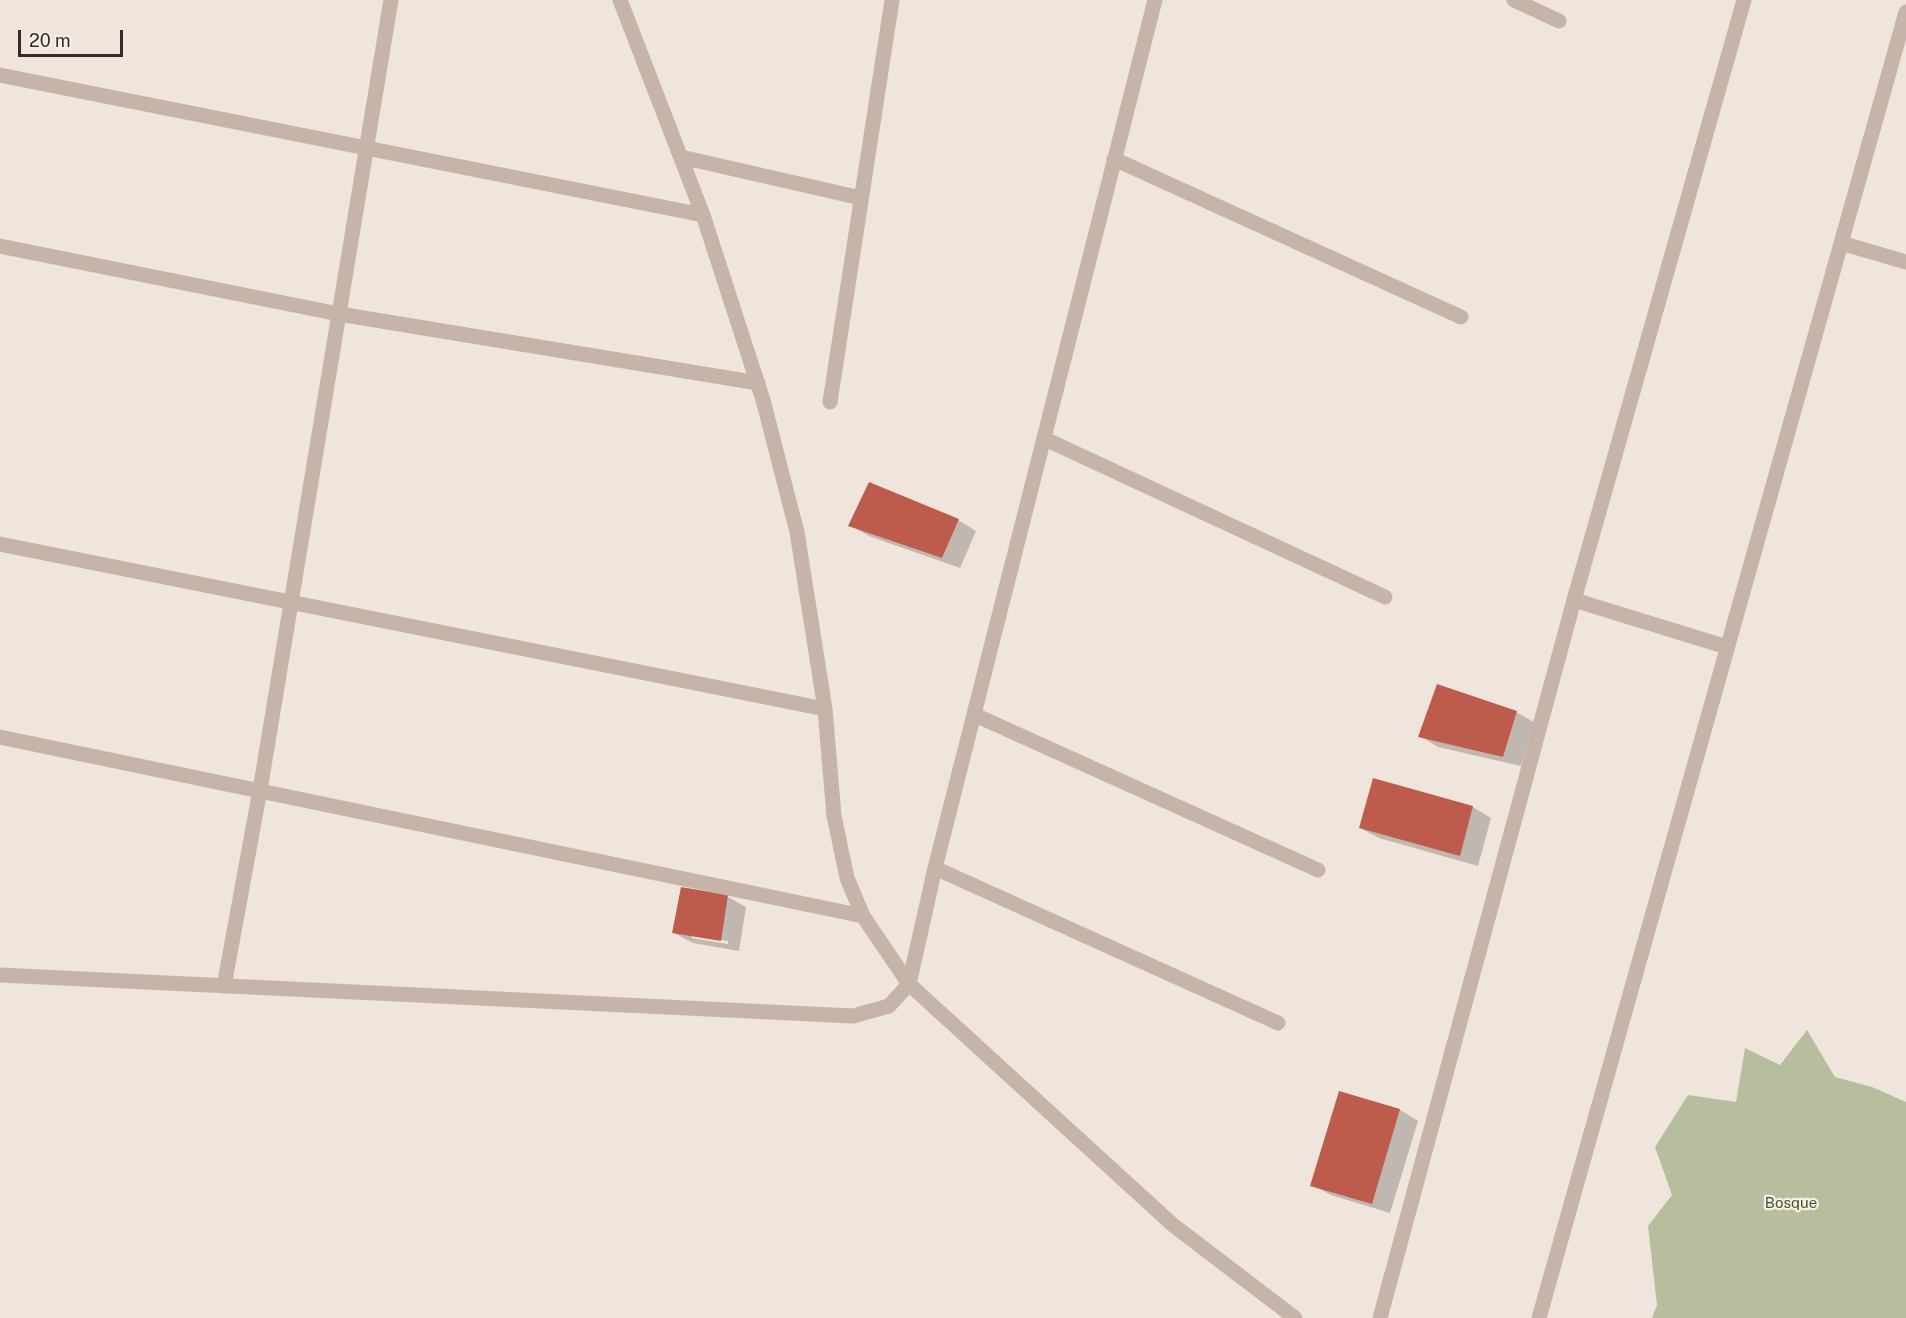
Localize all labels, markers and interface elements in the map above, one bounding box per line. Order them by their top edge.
scale bar [21,18,126,56]
text: 20 m [29,30,71,51]
park label: Bosque [1765,1194,1817,1212]

